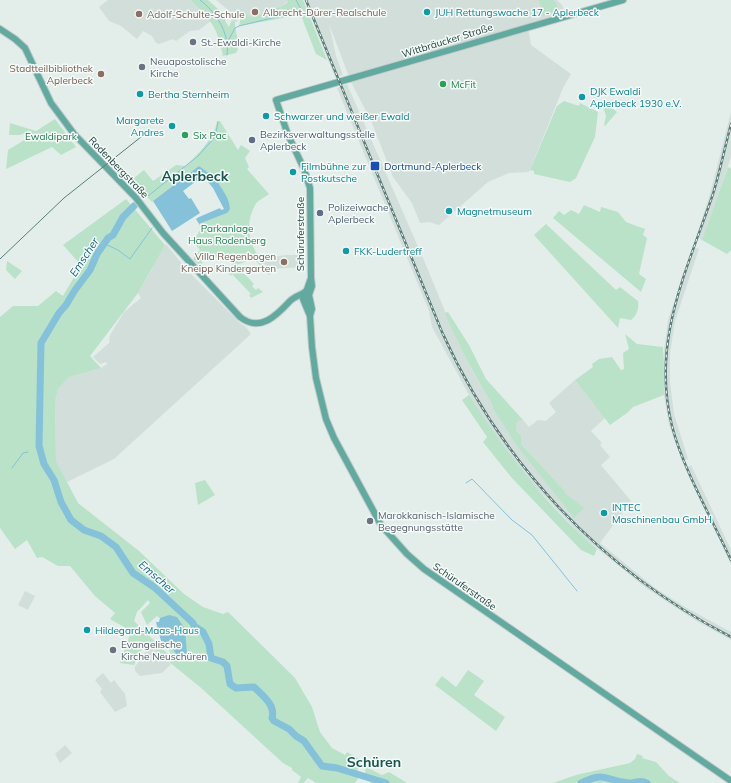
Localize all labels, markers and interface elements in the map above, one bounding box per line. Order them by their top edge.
place label: Albrecht-Dürer-Realschule [263,6,386,19]
place label: JUH Rettungswache 17 - Aplerbeck [435,6,600,19]
marker: Albrecht-Dürer-Realschule [250,7,260,17]
marker: JUH Rettungswache 17 - Aplerbeck [422,7,432,17]
place label: Adolf-Schulte-Schule [147,8,245,21]
marker: Adolf-Schulte-Schule [134,9,144,19]
street label: Wittbräucker Straße [400,20,494,61]
place label: St.-Ewaldi-Kirche [201,36,281,49]
marker: St.-Ewaldi-Kirche [188,37,198,47]
place label: Neuapostolische Kirche [150,55,226,80]
place label: Stadtteilbibliothek Aplerbeck [10,62,94,87]
marker: Neuapostolische Kirche [137,62,147,72]
marker: Stadtteilbibliothek Aplerbeck [96,69,106,79]
place label: McFit [451,78,477,91]
marker: McFit [438,79,448,89]
place label: DJK Ewaldi Aplerbeck 1930 e.V. [590,85,682,110]
place label: Bertha Sternheim [148,88,229,101]
marker: Bertha Sternheim [135,89,145,99]
marker: DJK Ewaldi Aplerbeck 1930 e.V. [577,92,587,102]
place label: Schwarzer und weißer Ewald [274,110,409,123]
marker: Schwarzer und weißer Ewald [261,111,271,121]
place label: Margarete Andres [116,114,164,139]
marker: Margarete Andres [167,121,177,131]
place label: Bezirksverwaltungsstelle Aplerbeck [260,128,375,153]
place label: Six Pac [193,129,227,142]
park label: Ewaldipark [25,130,78,143]
marker: Six Pac [180,130,190,140]
street label: Rodenbergstraße [86,134,151,201]
marker: Bezirksverwaltungsstelle Aplerbeck [247,135,257,145]
place label: Filmbühne zur Postkutsche [301,160,367,185]
marker: Dortmund-Aplerbeck [369,160,381,172]
place label: Dortmund-Aplerbeck [384,160,482,173]
district label: Aplerbeck [161,167,229,185]
marker: Filmbühne zur Postkutsche [288,167,298,177]
street label: Schüruferstraße [294,197,307,271]
place label: Polizeiwache Aplerbeck [328,201,389,226]
place label: Magnetmuseum [457,205,532,218]
marker: Magnetmuseum [444,206,454,216]
marker: Polizeiwache Aplerbeck [315,208,325,218]
park label: Parkanlage Haus Rodenberg [188,222,266,247]
water label: Emscher [66,234,102,279]
place label: FKK-Ludertreff [354,245,422,258]
marker: FKK-Ludertreff [341,246,351,256]
place label: Villa Regenbogen Kneipp Kindergarten [181,250,276,275]
marker: Villa Regenbogen Kneipp Kindergarten [279,257,289,267]
place label: INTEC Maschinenbau GmbH [612,501,712,526]
marker: INTEC Maschinenbau GmbH [599,508,609,518]
place label: Marokkanisch-Islamische Begegnungsstätte [378,509,495,534]
marker: Marokkanisch-Islamische Begegnungsstätte [365,516,375,526]
water label: Emscher [136,557,179,597]
street label: Schüruferstraße [431,560,499,613]
place label: Hildegard-Maas-Haus [95,624,199,637]
marker: Hildegard-Maas-Haus [82,625,92,635]
place label: Evangelische Kirche Neuschüren [121,638,207,663]
marker: Evangelische Kirche Neuschüren [108,645,118,655]
district label: Schüren [347,753,401,771]

